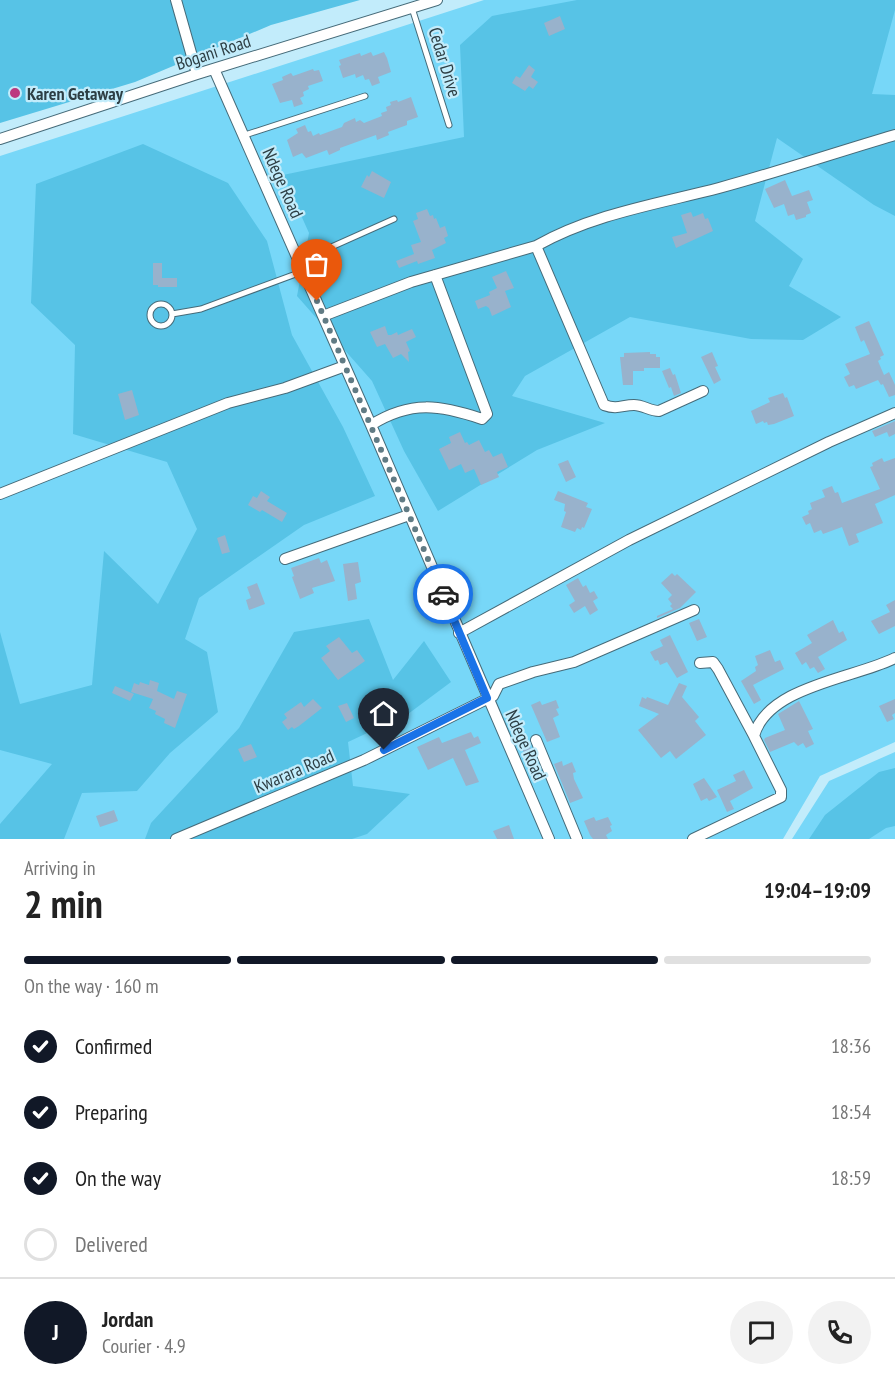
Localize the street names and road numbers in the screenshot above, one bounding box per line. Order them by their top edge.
street label: Cedar Drive [424,24,466,100]
street label: Bogani Road [173,29,253,75]
street label: Ndege Road [257,144,309,222]
street label: Ndege Road [500,706,552,784]
street label: Kwarara Road [251,744,337,798]

